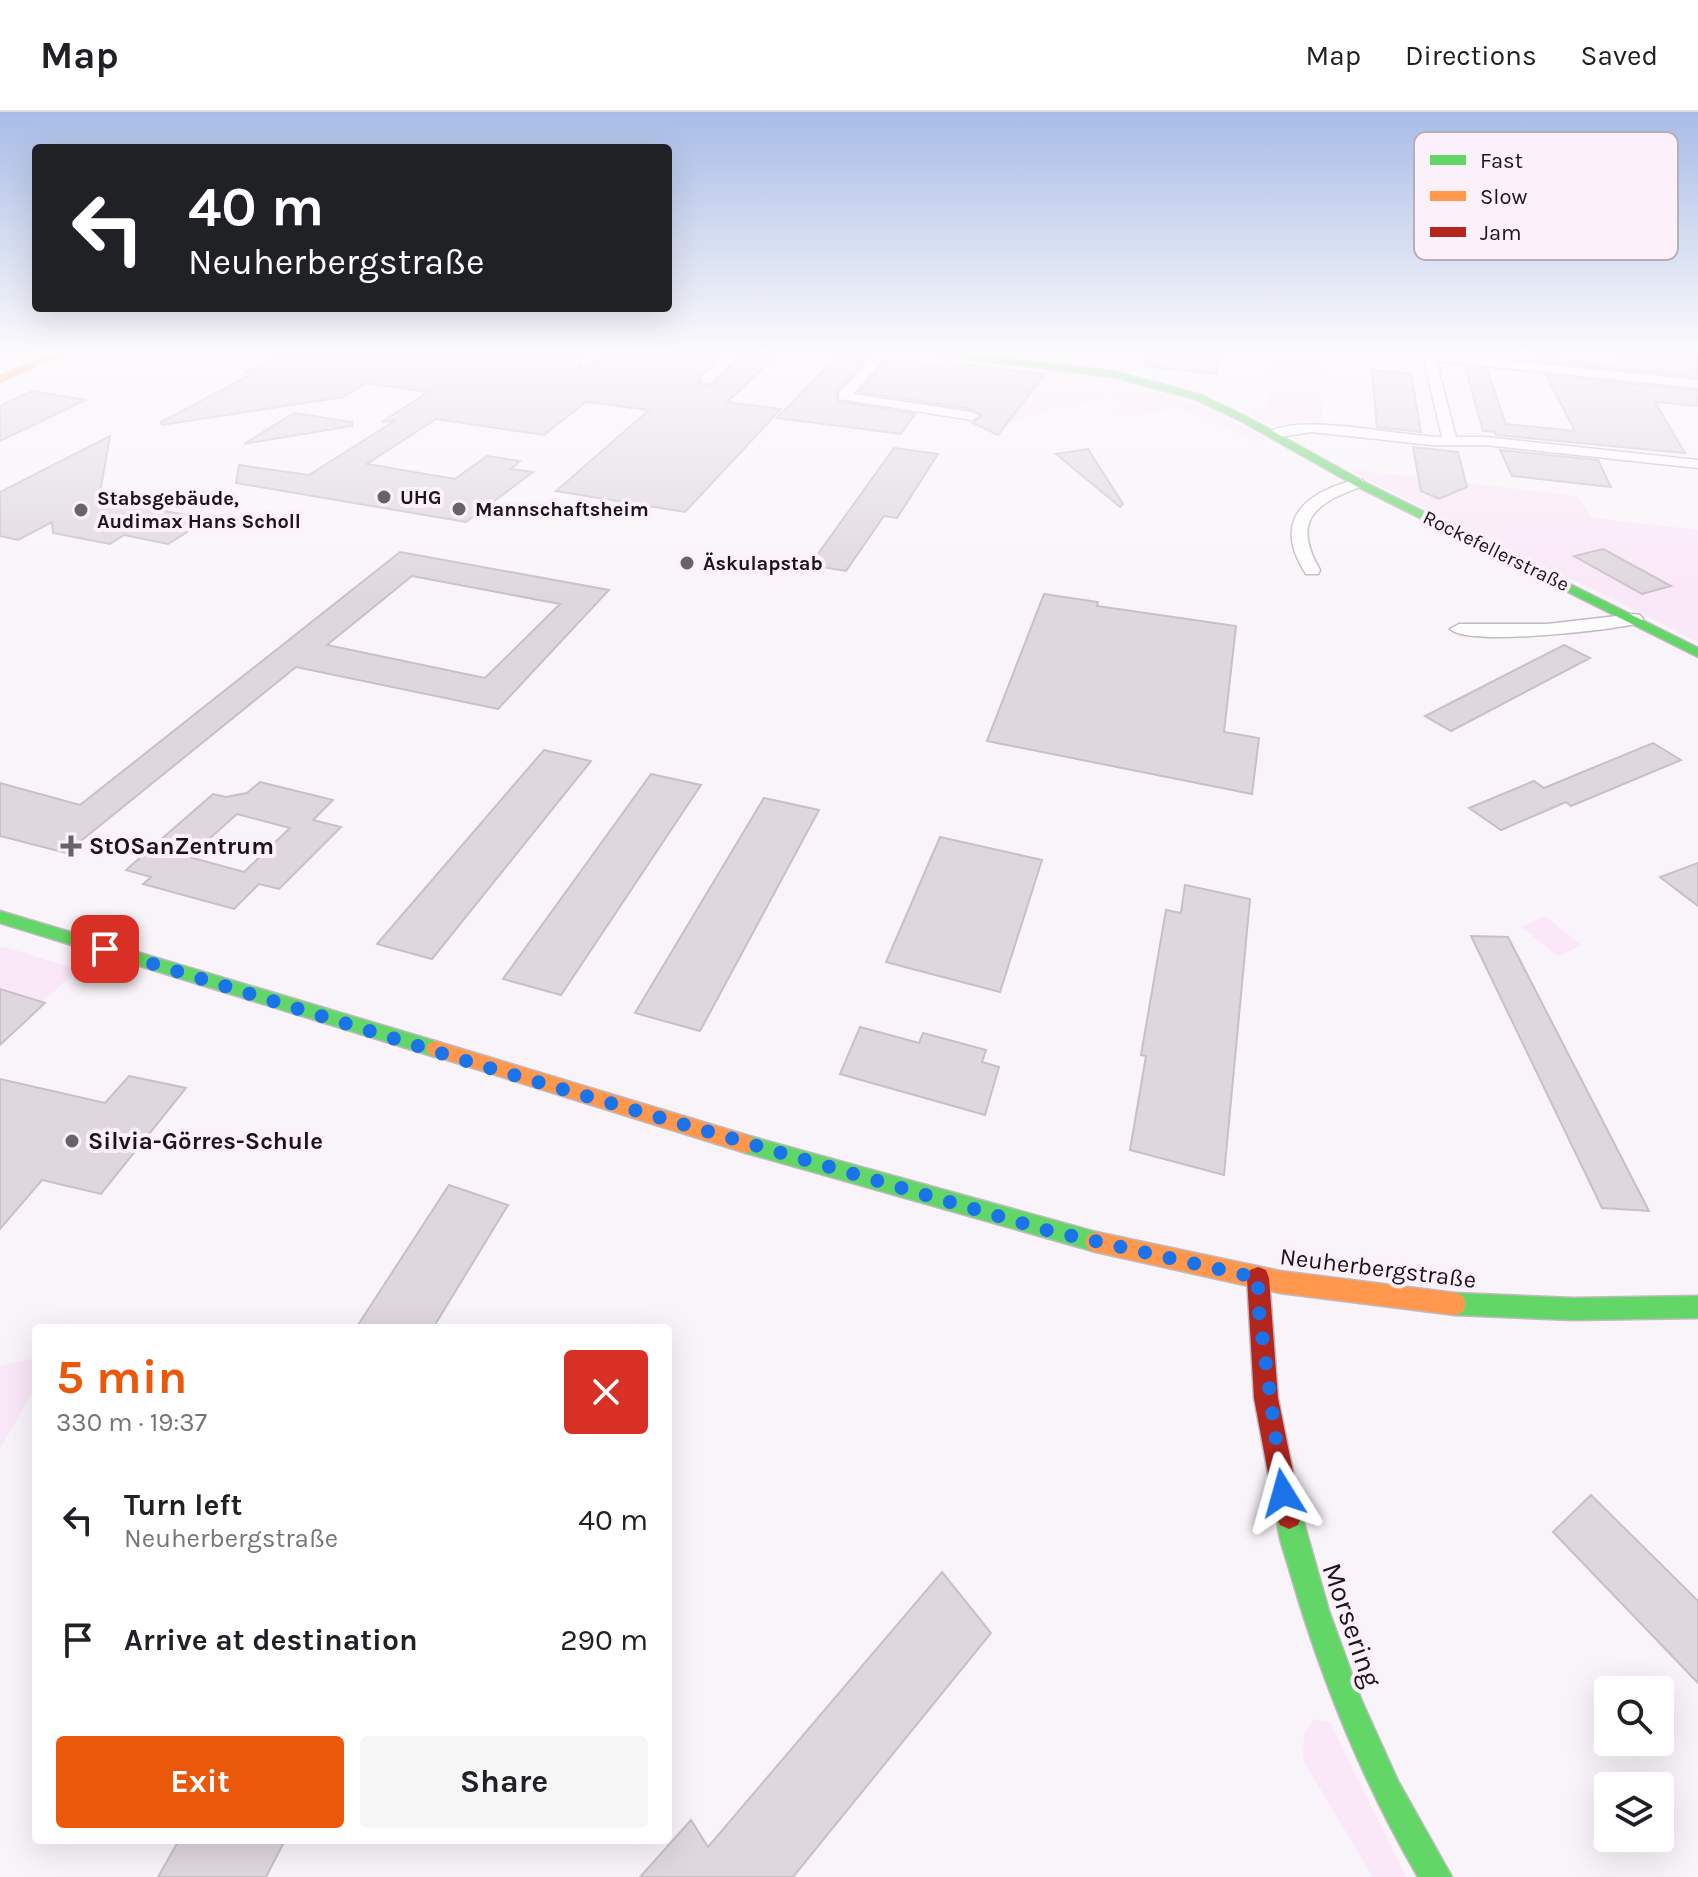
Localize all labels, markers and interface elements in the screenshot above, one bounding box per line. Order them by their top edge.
text: Map [40,33,119,78]
text: Map [1306,39,1361,72]
text: Directions [1405,39,1537,72]
text: Saved [1581,39,1658,72]
legend [1414,132,1678,260]
text: Fast [1480,148,1523,174]
text: 40 m [188,174,324,239]
icon: left [56,176,160,280]
text: Slow [1480,184,1527,210]
text: Jam [1480,220,1522,246]
text: Neuherbergstraße [188,241,485,283]
place label: UHG [400,486,441,509]
place label: Stabsgebäude, Audimax Hans Scholl [97,487,301,533]
marker: UHG [375,488,393,506]
place label: Mannschaftsheim [475,498,649,521]
marker: Mannschaftsheim [450,500,468,518]
marker: Stabsgebäude, Audimax Hans Scholl [72,501,90,519]
street label: Rockefellerstraße [1419,506,1573,596]
place label: Äskulapstab [703,552,823,575]
marker: Äskulapstab [678,554,696,572]
place label: StOSanZentrum [89,832,274,860]
marker: StOSanZentrum [60,835,82,857]
pin [71,915,139,983]
icon: arrive [83,927,127,971]
place label: Silvia-Görres-Schule [88,1127,323,1155]
marker: Silvia-Görres-Schule [63,1132,81,1150]
street label: Neuherbergstraße [1278,1242,1478,1294]
text: 5 min [56,1349,187,1405]
button: close [564,1350,648,1434]
text: 330 m · 19:37 [56,1407,207,1438]
position arrow [1241,1451,1325,1535]
text: Turn left [124,1487,242,1523]
icon: left [56,1498,100,1542]
text: 40 m [578,1502,648,1538]
text: Neuherbergstraße [124,1523,338,1554]
street label: Morsering [1315,1558,1389,1692]
icon: arrive [56,1618,100,1662]
text: Arrive at destination [124,1622,418,1658]
text: 290 m [560,1622,648,1658]
map controls [1594,1676,1674,1852]
button: search [1594,1676,1674,1756]
button: Exit [56,1736,344,1828]
button: Share [360,1736,648,1828]
button: layers [1594,1772,1674,1852]

